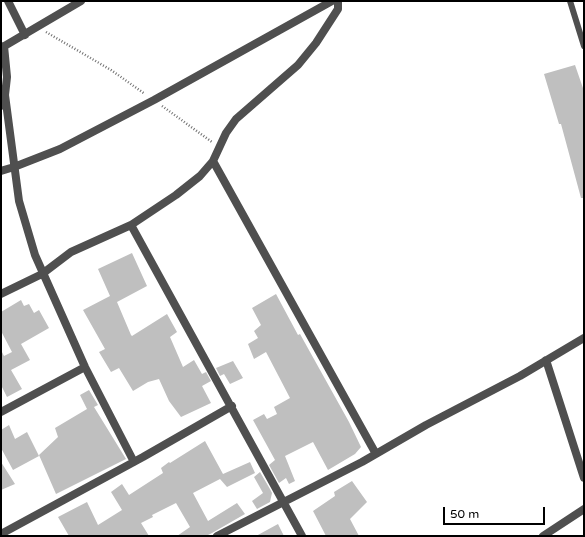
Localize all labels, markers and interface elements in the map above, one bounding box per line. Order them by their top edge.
scale bar [445,499,547,525]
text: 50 m [450,507,479,521]

